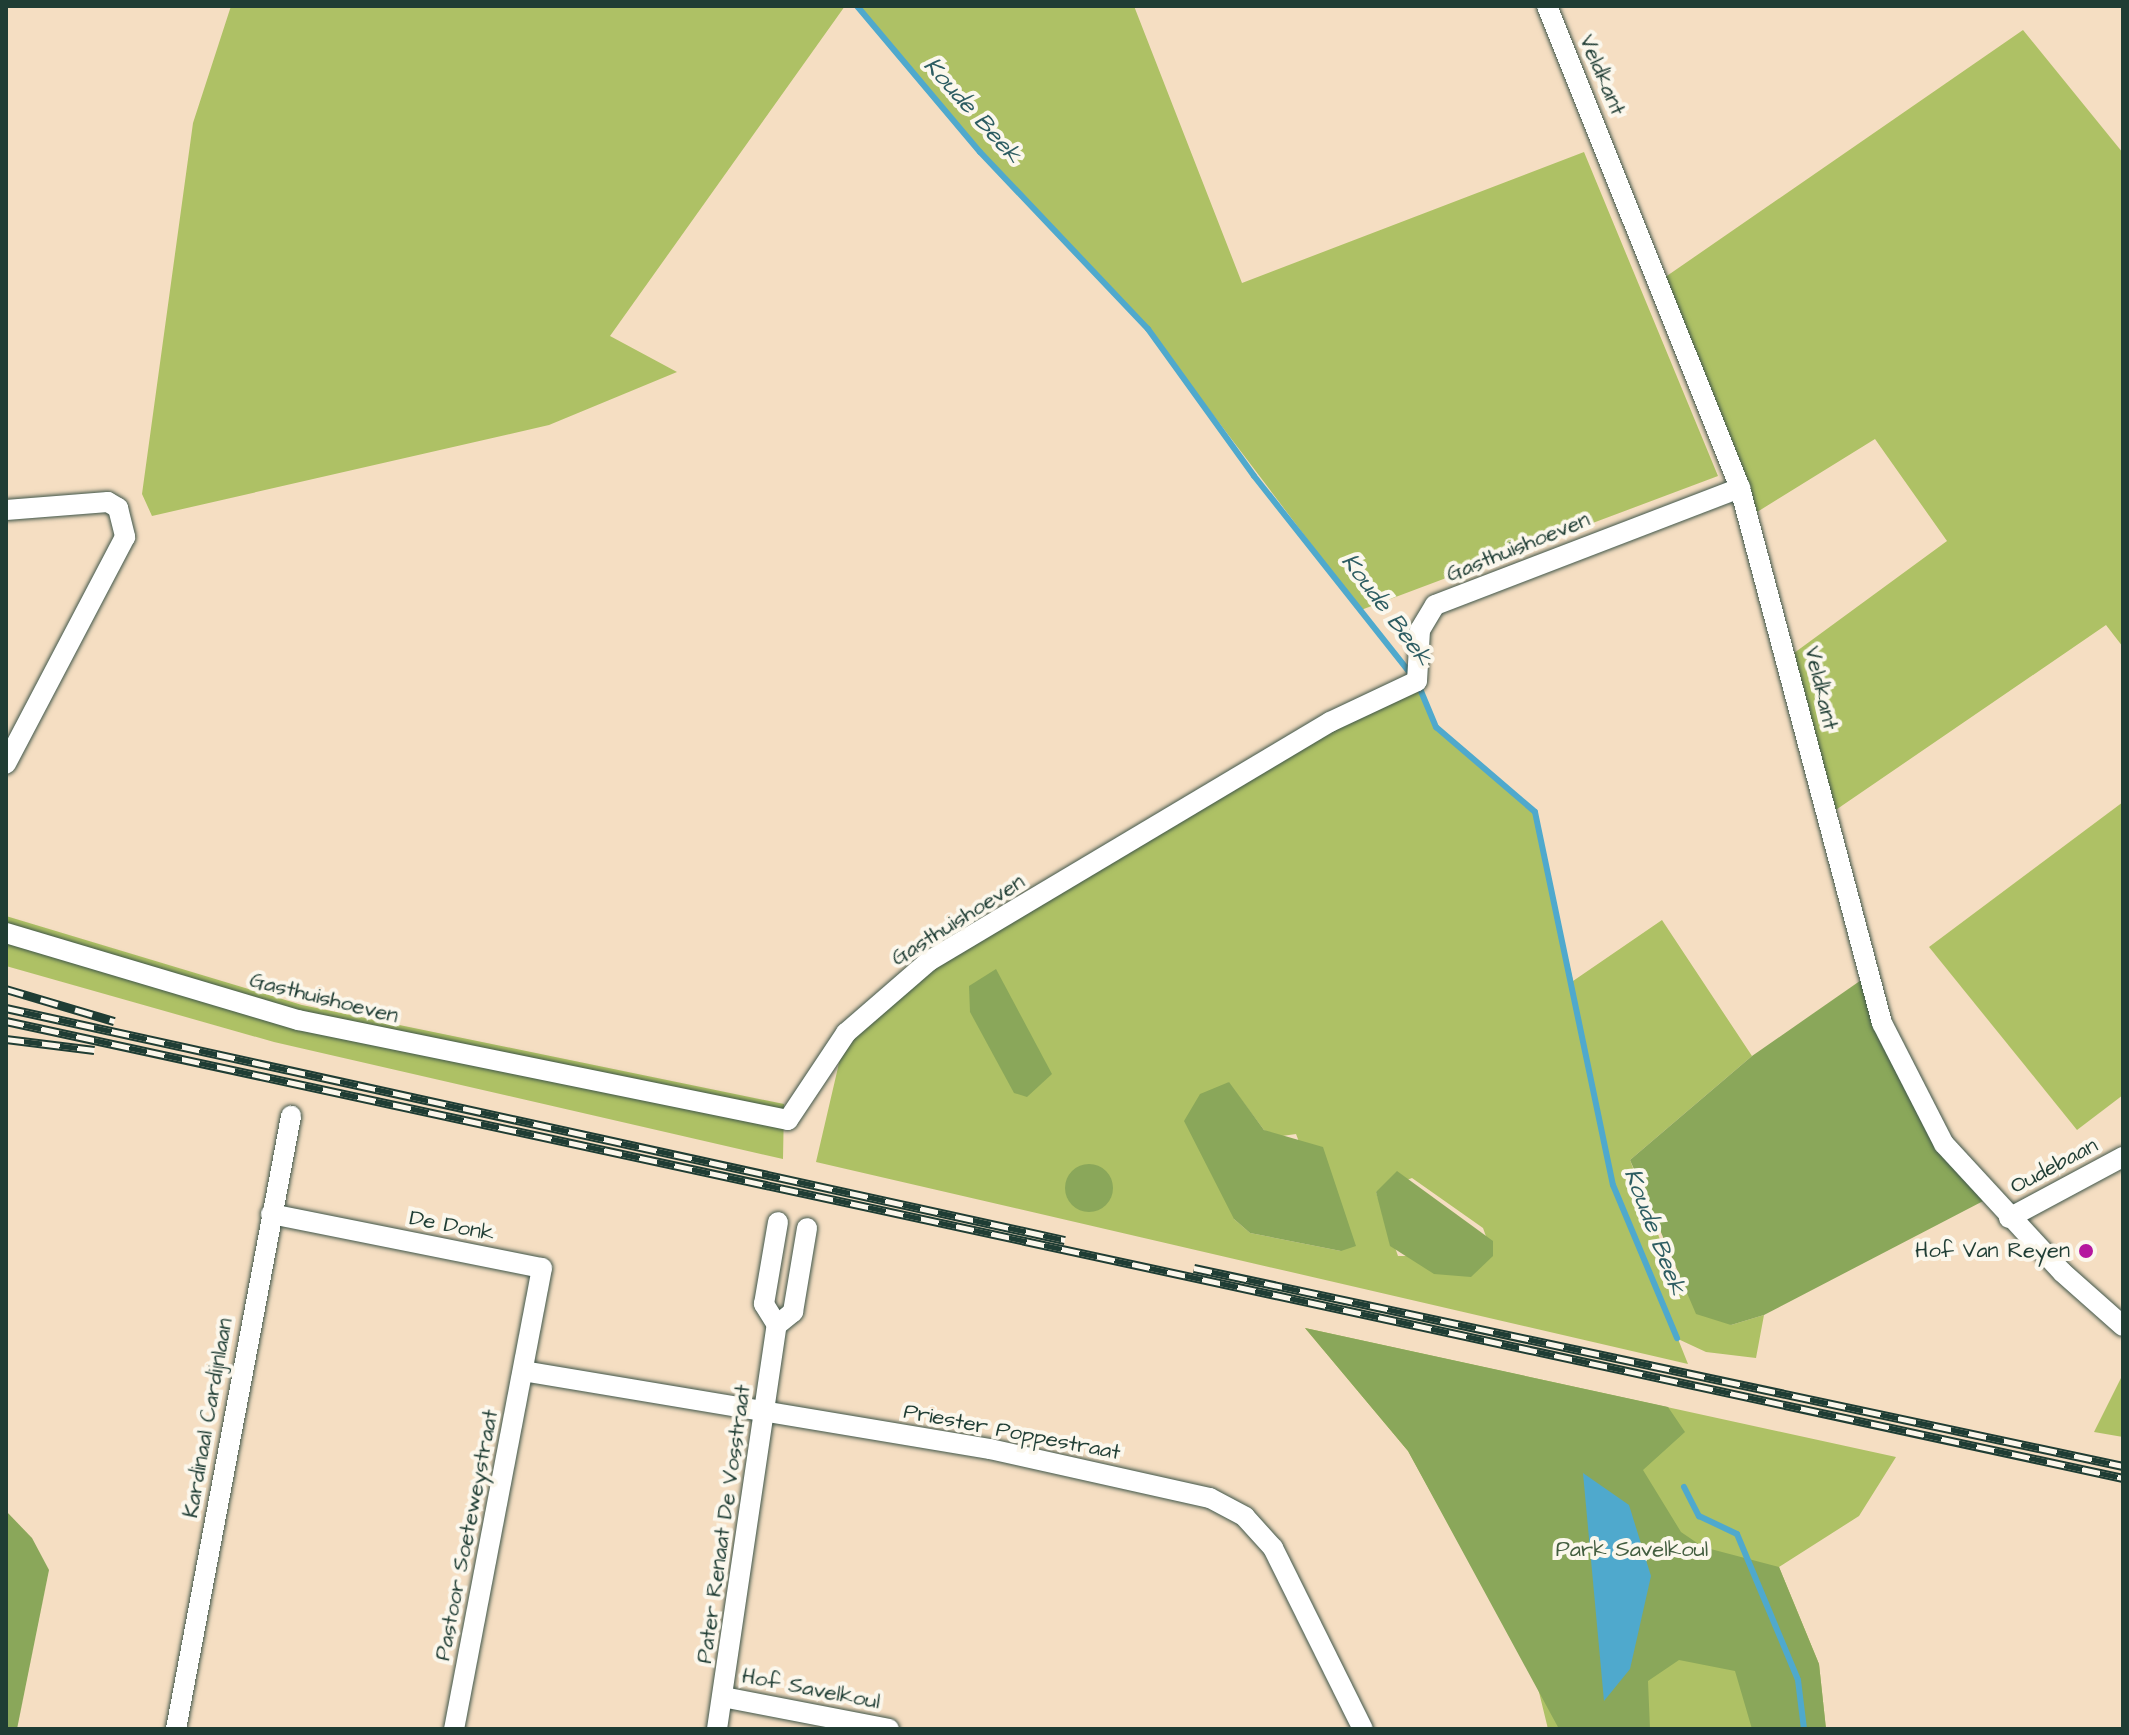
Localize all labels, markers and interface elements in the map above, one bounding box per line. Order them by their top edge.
street label: Veldkant [1573,31,1631,119]
water label: Koude Beek [917,52,1027,170]
street label: Gasthuishoeven [1442,506,1594,588]
water label: Koude Beek [1335,548,1437,672]
street label: Veldkant [1799,644,1843,732]
street label: Gasthuishoeven [886,868,1030,972]
street label: Gasthuishoeven [247,967,401,1029]
street label: Oudebaan [2006,1132,2102,1200]
water label: Koude Beek [1617,1165,1691,1299]
street label: De Donk [407,1205,497,1247]
place label: Hof Van Reyen [1915,1238,2070,1264]
marker: Hof Van Reyen [2077,1242,2095,1260]
street label: Kardinaal Cardijnlaan [177,1316,239,1520]
street label: Pater Renaat De Vosstraat [691,1383,757,1665]
street label: Priester Poppestraat [901,1398,1123,1466]
street label: Pastoor Soeteweystraat [430,1407,504,1663]
park label: Park Savelkoul [1556,1537,1708,1563]
street label: Hof Savelkoul [740,1663,882,1715]

